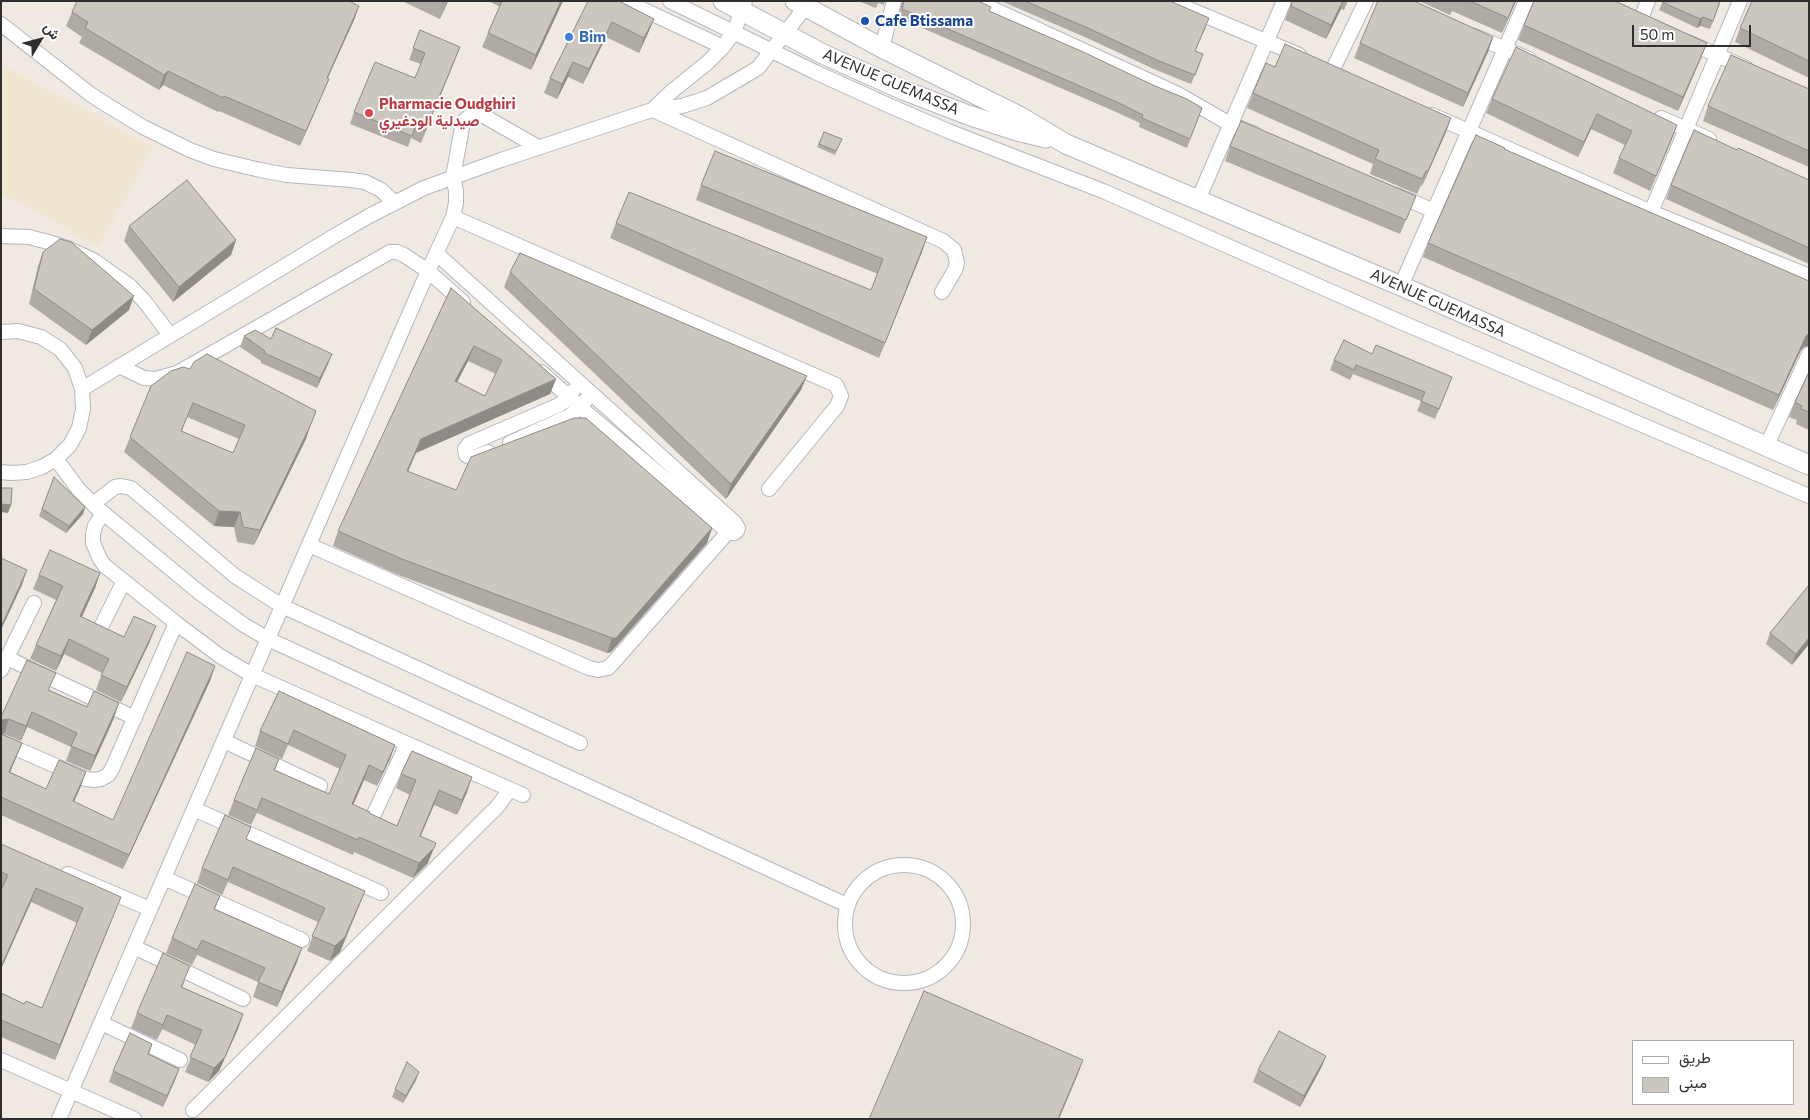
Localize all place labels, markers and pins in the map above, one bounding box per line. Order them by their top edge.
place label: Cafe Btissama [875,12,973,30]
marker: Cafe Btissama [859,15,871,27]
place label: Bim [579,28,606,46]
marker: Bim [563,31,575,43]
place label: Pharmacie Oudghiri صيدلية الودغيري [379,95,516,130]
marker: Pharmacie Oudghiri صيدلية الودغيري [363,107,375,119]

